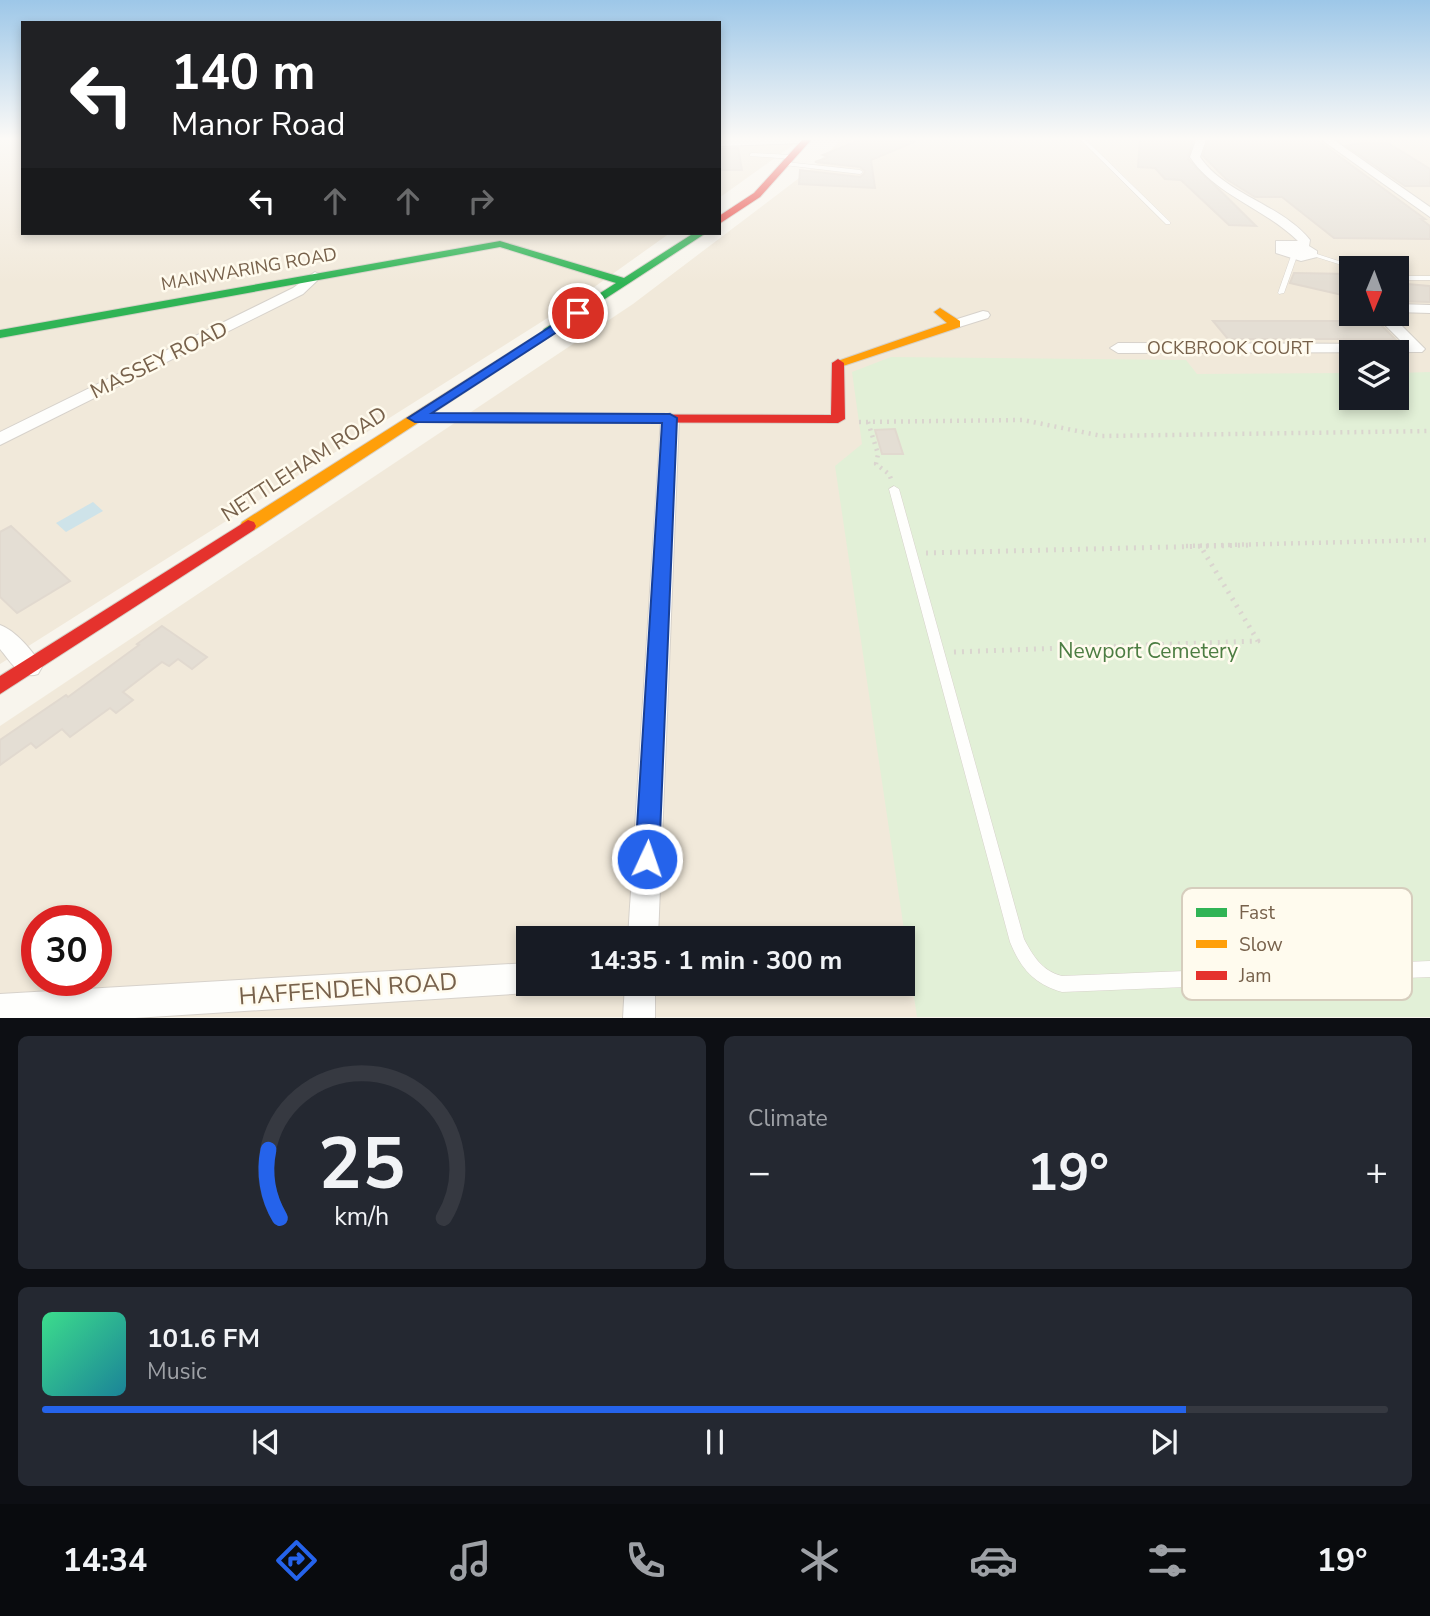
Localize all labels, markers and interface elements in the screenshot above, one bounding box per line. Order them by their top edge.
text: 140 m [171,39,315,106]
icon: left [56,49,147,140]
text: Manor Road [171,103,345,146]
icon: left [243,182,281,220]
icon: ahead [316,182,354,220]
icon: ahead [389,182,427,220]
icon: right [462,182,500,220]
street label: MAINWARING ROAD [159,242,339,296]
north arrow [1339,256,1409,326]
map controls [1339,256,1409,410]
pin [548,283,608,343]
icon: arrive [559,294,597,332]
street label: MASSEY ROAD [86,315,232,405]
street label: OCKBROOK COURT [1147,336,1313,360]
button: layers [1339,340,1409,410]
street label: NETTLEHAM ROAD [216,400,392,528]
park label: Newport Cemetery [1058,637,1238,665]
position arrow [610,822,684,896]
legend [1182,888,1412,1000]
text: Fast [1239,900,1275,926]
speed limit sign: 30 [21,905,112,996]
text: Slow [1239,932,1283,958]
text: 14:35 · 1 min · 300 m [589,943,842,978]
text: Jam [1238,963,1272,989]
street label: HAFFENDEN ROAD [238,965,458,1013]
text: Climate [748,1103,828,1134]
text: 25 [318,1115,406,1215]
text: 19° [1027,1137,1109,1208]
text: − [748,1147,771,1198]
text: + [1365,1147,1388,1198]
text: km/h [334,1200,390,1234]
text: 101.6 FM [147,1321,260,1356]
text: Music [147,1356,207,1387]
icon: previous [247,1423,285,1461]
icon: pause [696,1423,734,1461]
icon: next [1145,1423,1183,1461]
icon: directions [272,1536,321,1585]
icon: music [446,1536,495,1585]
icon: phone [621,1536,670,1585]
icon: climate [795,1536,844,1585]
icon: car [969,1536,1018,1585]
icon: filters [1143,1536,1192,1585]
text: 14:34 [63,1539,147,1582]
text: 19° [1317,1539,1367,1582]

